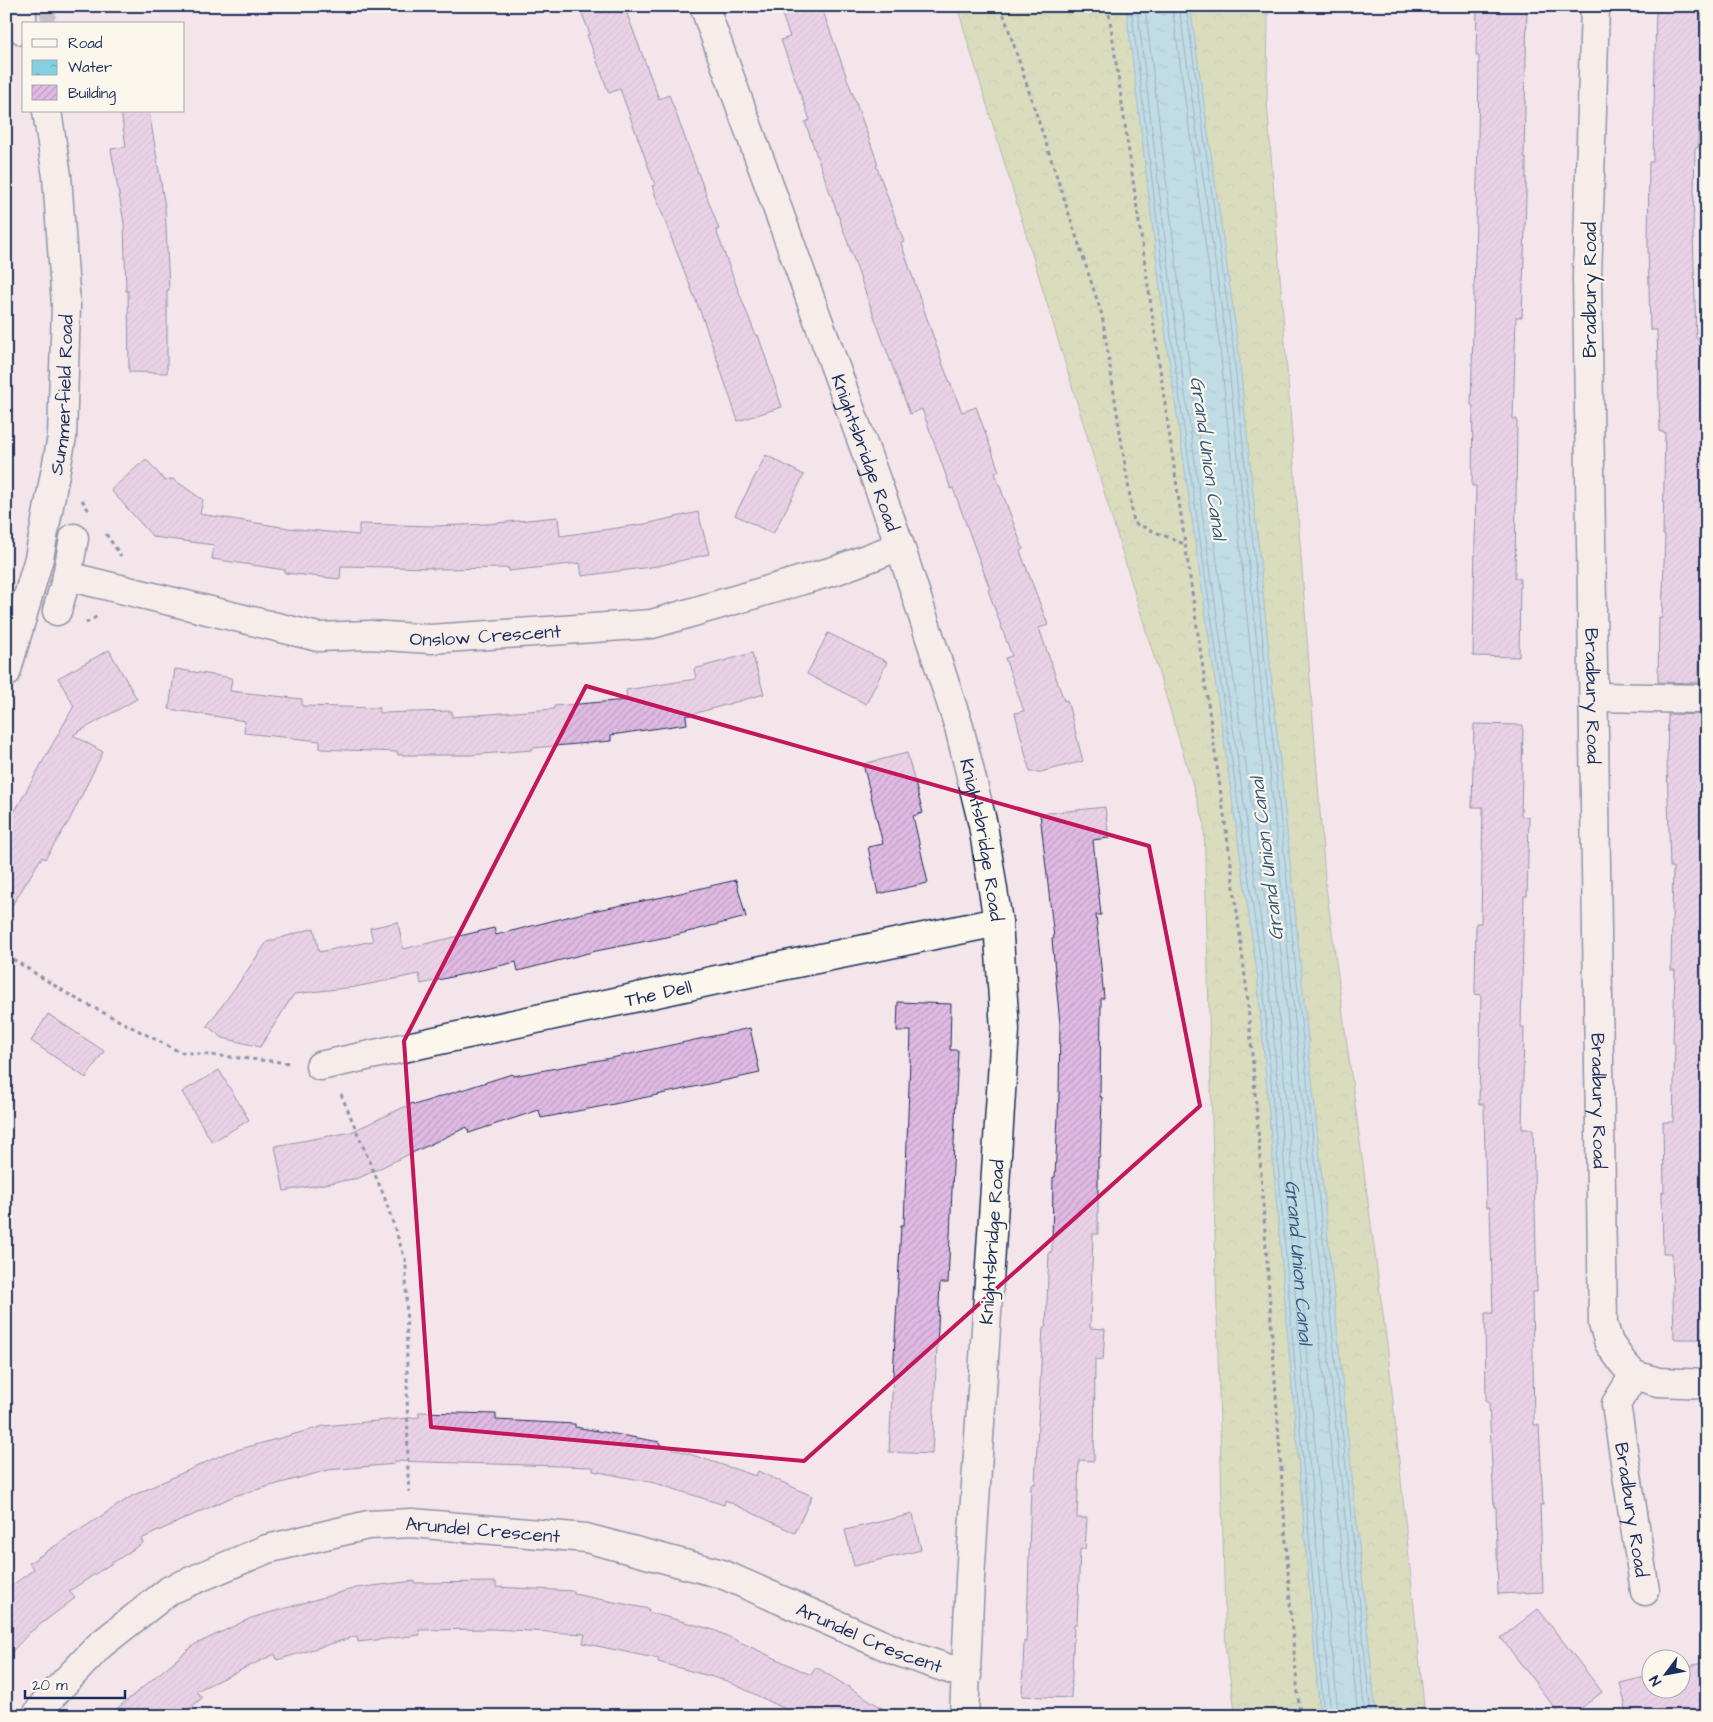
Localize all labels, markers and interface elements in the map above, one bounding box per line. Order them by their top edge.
legend [22,22,185,112]
text: Road [68,33,103,54]
text: Water [68,57,112,78]
text: Building [68,83,116,105]
street label: Bradbury Road [1577,222,1605,358]
street label: Summerfield Road [43,314,81,477]
street label: Knightsbridge Road [824,371,906,536]
water label: Grand Union Canal [1183,375,1234,544]
street label: Onslow Crescent [409,618,562,654]
street label: Bradbury Road [1577,628,1606,764]
street label: Knightsbridge Road [952,756,1010,923]
water label: Grand Union Canal [1243,773,1291,942]
street label: The Dell [622,974,694,1014]
street label: Bradbury Road [1584,1033,1613,1169]
street label: Knightsbridge Road [973,1158,1013,1326]
water label: Grand Union Canal [1278,1179,1320,1348]
street label: Bradbury Road [1607,1441,1655,1579]
street label: Arundel Crescent [405,1511,562,1551]
street label: Arundel Crescent [792,1596,946,1681]
north arrow [1640,1650,1690,1700]
scale bar [25,1667,125,1699]
text: N [1645,1671,1667,1689]
text: 20 m [32,1675,68,1696]

